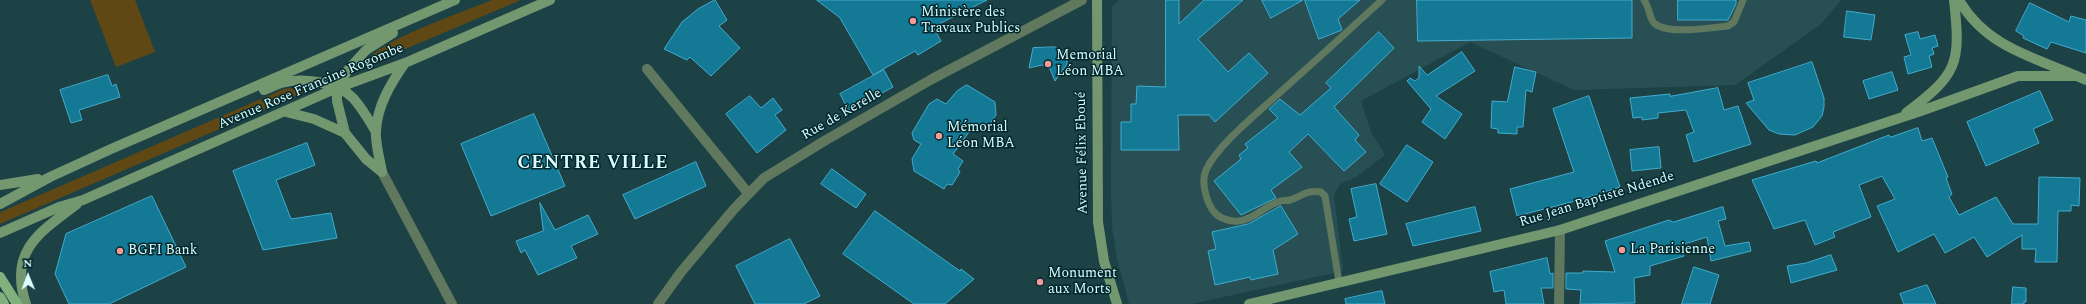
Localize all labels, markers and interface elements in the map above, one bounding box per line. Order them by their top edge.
place label: Ministère des Travaux Publics [921,5,1020,38]
marker: Ministère des Travaux Publics [908,16,918,26]
street label: Avenue Rose Francine Rogombe [216,40,406,134]
place label: Memorial Léon MBA [1056,48,1124,80]
marker: Memorial Léon MBA [1043,59,1053,69]
street label: Rue de Kerelle [799,85,885,145]
street label: Avenue Félix Eboué [1074,91,1092,215]
place label: Mémorial Léon MBA [947,120,1015,152]
marker: Mémorial Léon MBA [934,131,944,141]
district label: CENTRE VILLE [518,153,668,175]
street label: Rue Jean Baptiste Ndende [1518,168,1676,232]
place label: La Parisienne [1630,242,1715,258]
place label: BGFI Bank [128,243,198,259]
marker: La Parisienne [1617,245,1627,255]
marker: BGFI Bank [115,246,125,256]
text: N [23,255,32,272]
north arrow [8,256,48,296]
place label: Monument aux Morts [1048,266,1117,298]
marker: Monument aux Morts [1035,277,1045,287]

